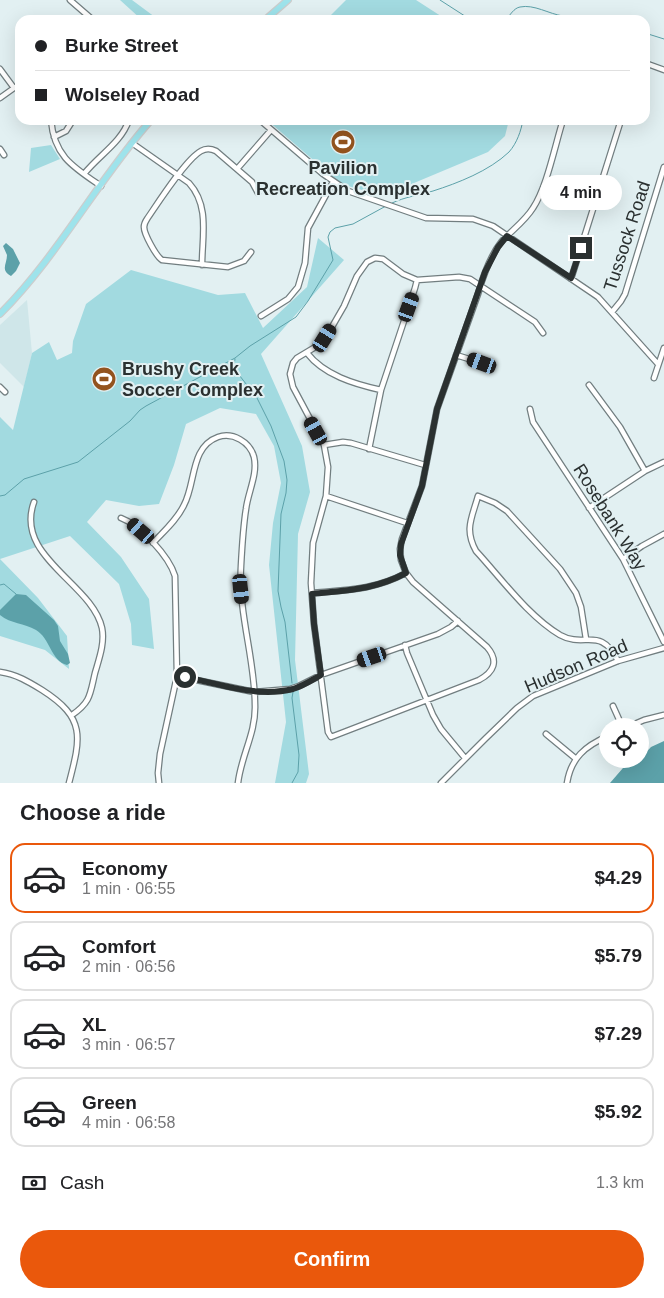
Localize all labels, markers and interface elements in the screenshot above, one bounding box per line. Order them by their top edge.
text: Burke Street [65,35,178,56]
text: Wolseley Road [65,84,200,105]
sports icon: Pavilion Recreation Complex [330,129,356,155]
place label: Pavilion Recreation Complex [256,158,430,199]
callout: 4 min [540,176,622,210]
street label: Tussock Road [600,179,654,293]
text: 4 min [560,184,602,201]
route end [570,237,592,259]
car [396,290,421,324]
car [310,321,339,355]
car [465,351,498,375]
place label: Brushy Creek Soccer Complex [122,359,263,400]
sports icon: Brushy Creek Soccer Complex [91,366,117,392]
car [302,414,329,448]
street label: Rosebank Way [569,460,651,574]
car [124,515,157,547]
car [231,573,250,605]
street label: Hudson Road [521,635,631,697]
car [355,645,388,669]
route start [174,666,196,688]
map controls [599,718,649,768]
button: locate [599,718,649,768]
text: Choose a ride [20,800,165,825]
icon: car [22,856,67,901]
text: Economy [82,858,168,879]
text: $4.29 [594,867,642,888]
text: 1 min · 06:55 [82,880,175,897]
icon: car [22,934,67,979]
text: Comfort [82,936,156,957]
text: $5.79 [594,945,642,966]
text: 2 min · 06:56 [82,958,175,975]
icon: car [22,1012,67,1057]
text: XL [82,1014,106,1035]
text: $7.29 [594,1023,642,1044]
text: 3 min · 06:57 [82,1036,175,1053]
icon: car [22,1090,67,1135]
text: Green [82,1092,137,1113]
text: $5.92 [594,1101,642,1122]
text: 4 min · 06:58 [82,1114,175,1131]
icon: cash [20,1169,48,1197]
text: Cash [60,1172,104,1193]
text: 1.3 km [596,1174,644,1191]
button: Confirm [20,1230,644,1288]

